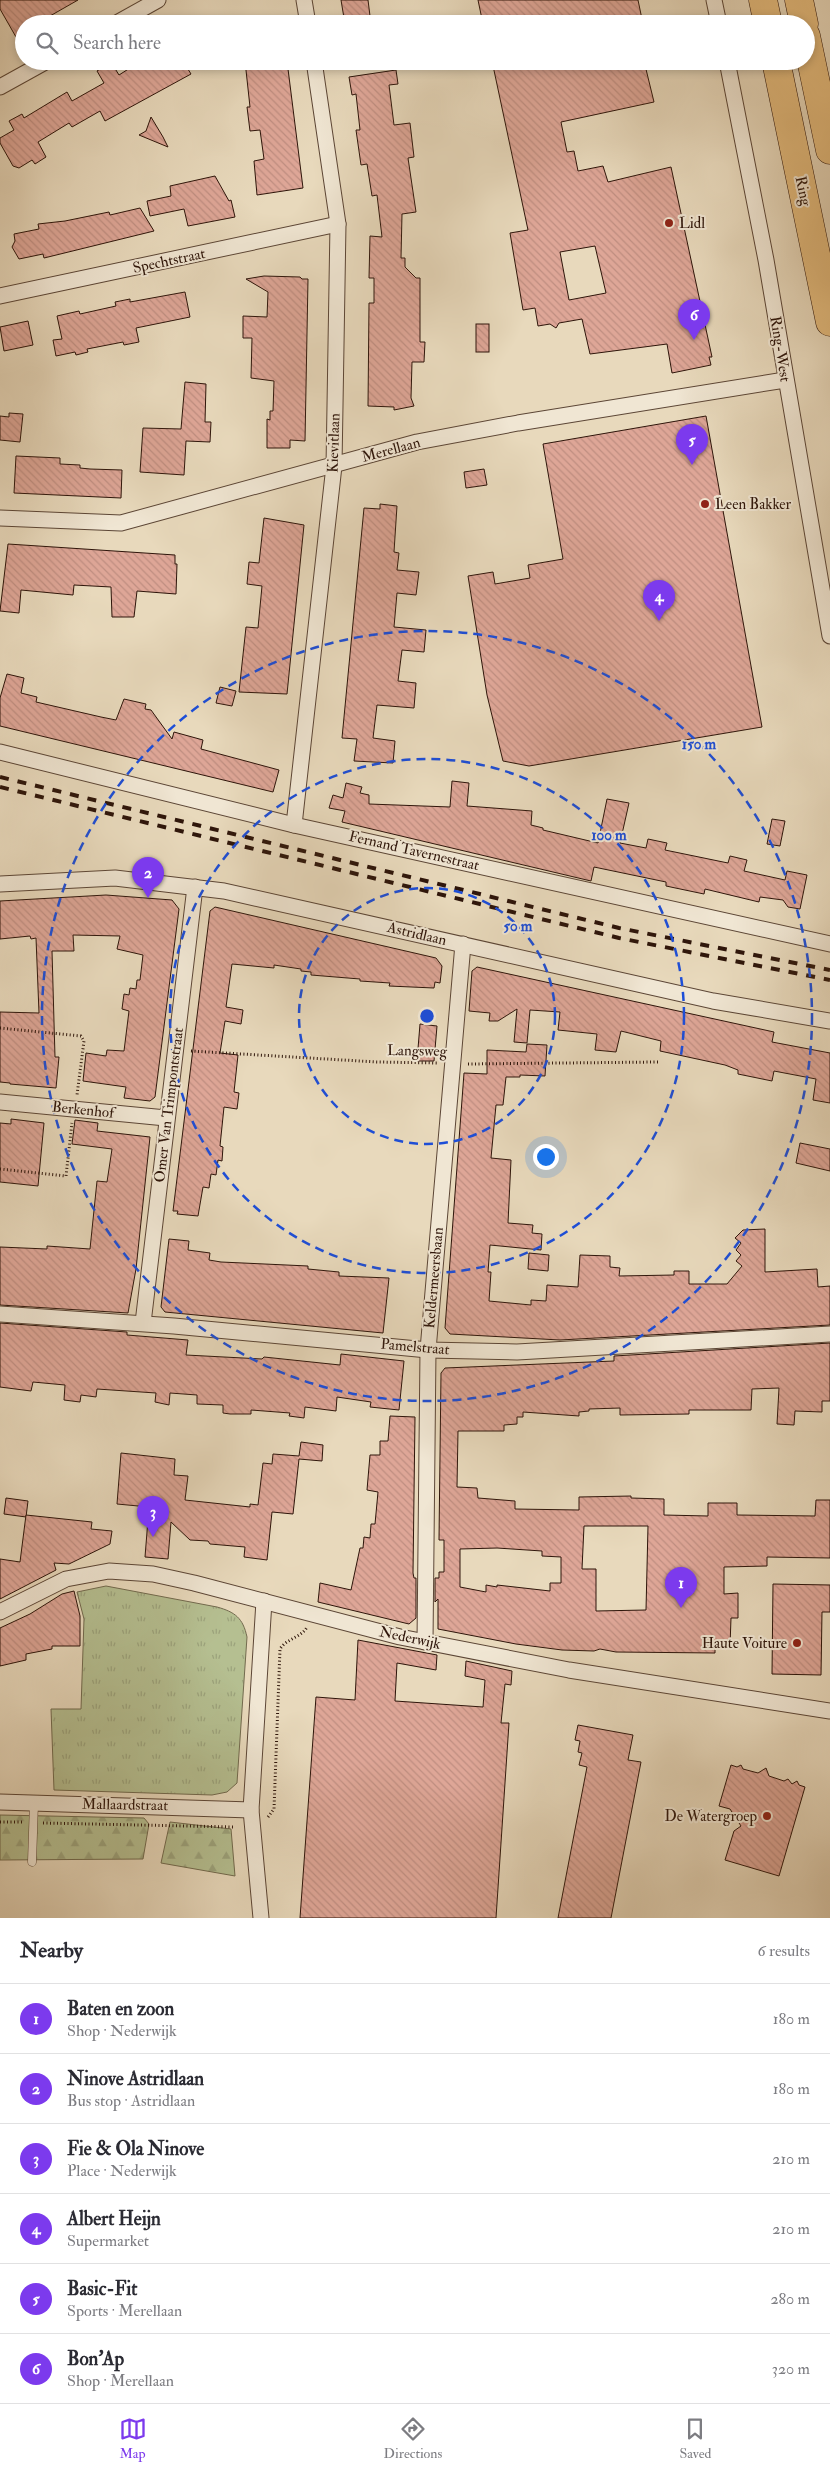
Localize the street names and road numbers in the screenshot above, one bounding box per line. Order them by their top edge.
street label: Ring [791,174,816,208]
street label: Spechtstraat [131,244,207,279]
street label: Ring-West [765,315,795,383]
street label: Kievitlaan [323,413,345,473]
street label: Merellaan [360,433,423,467]
street label: Fernand Tavernestraat [347,827,481,875]
street label: Astridlaan [384,918,449,950]
street label: Omer Van Trimpontstraat [150,1026,189,1184]
street label: Langsweg [387,1041,448,1061]
street label: Berkenhof [51,1097,117,1123]
street label: Keldermeersbaan [420,1226,448,1330]
street label: Pamelstraat [380,1335,450,1359]
street label: Nederwijk [377,1622,443,1654]
street label: Mallaardstraat [82,1795,168,1815]

